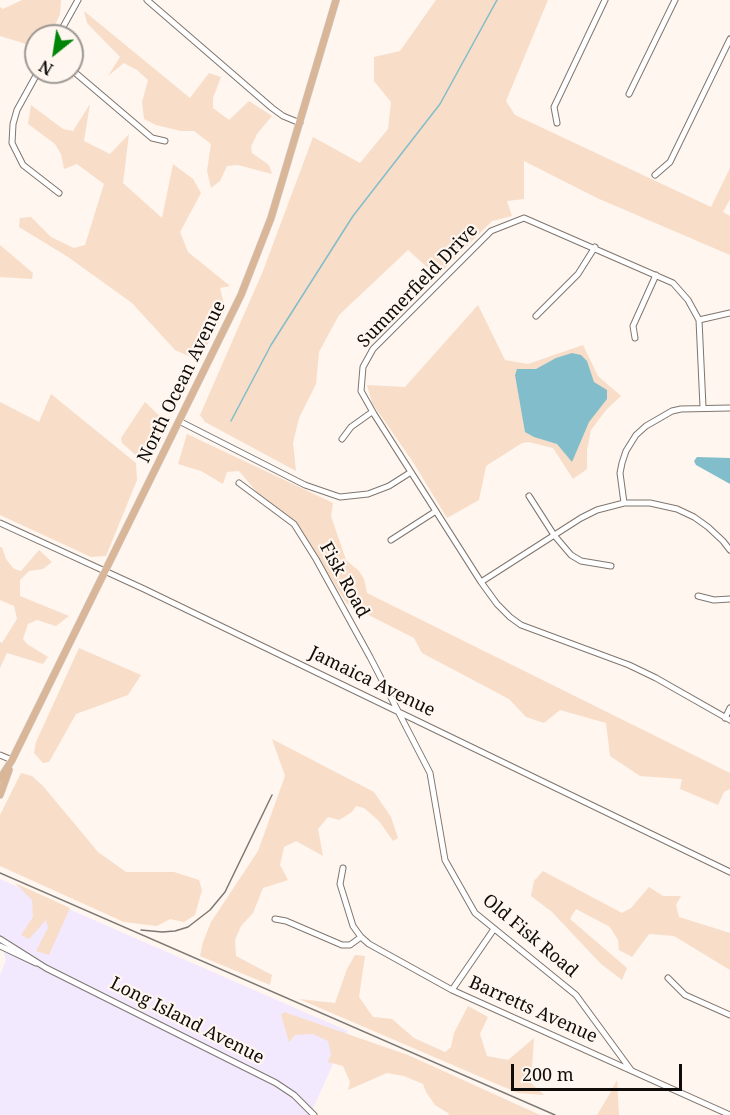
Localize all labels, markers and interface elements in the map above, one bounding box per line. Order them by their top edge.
north arrow [24,24,84,84]
text: N [35,55,57,81]
street label: Summerfield Drive [353,220,483,352]
street label: North Ocean Avenue [133,297,231,467]
street label: Fisk Road [314,538,374,622]
street label: Jamaica Avenue [305,642,439,722]
street label: Old Fisk Road [478,890,582,982]
street label: Barretts Avenue [465,972,601,1048]
street label: Long Island Avenue [107,973,267,1069]
scale bar [514,1052,685,1090]
text: 200 m [522,1062,574,1086]

